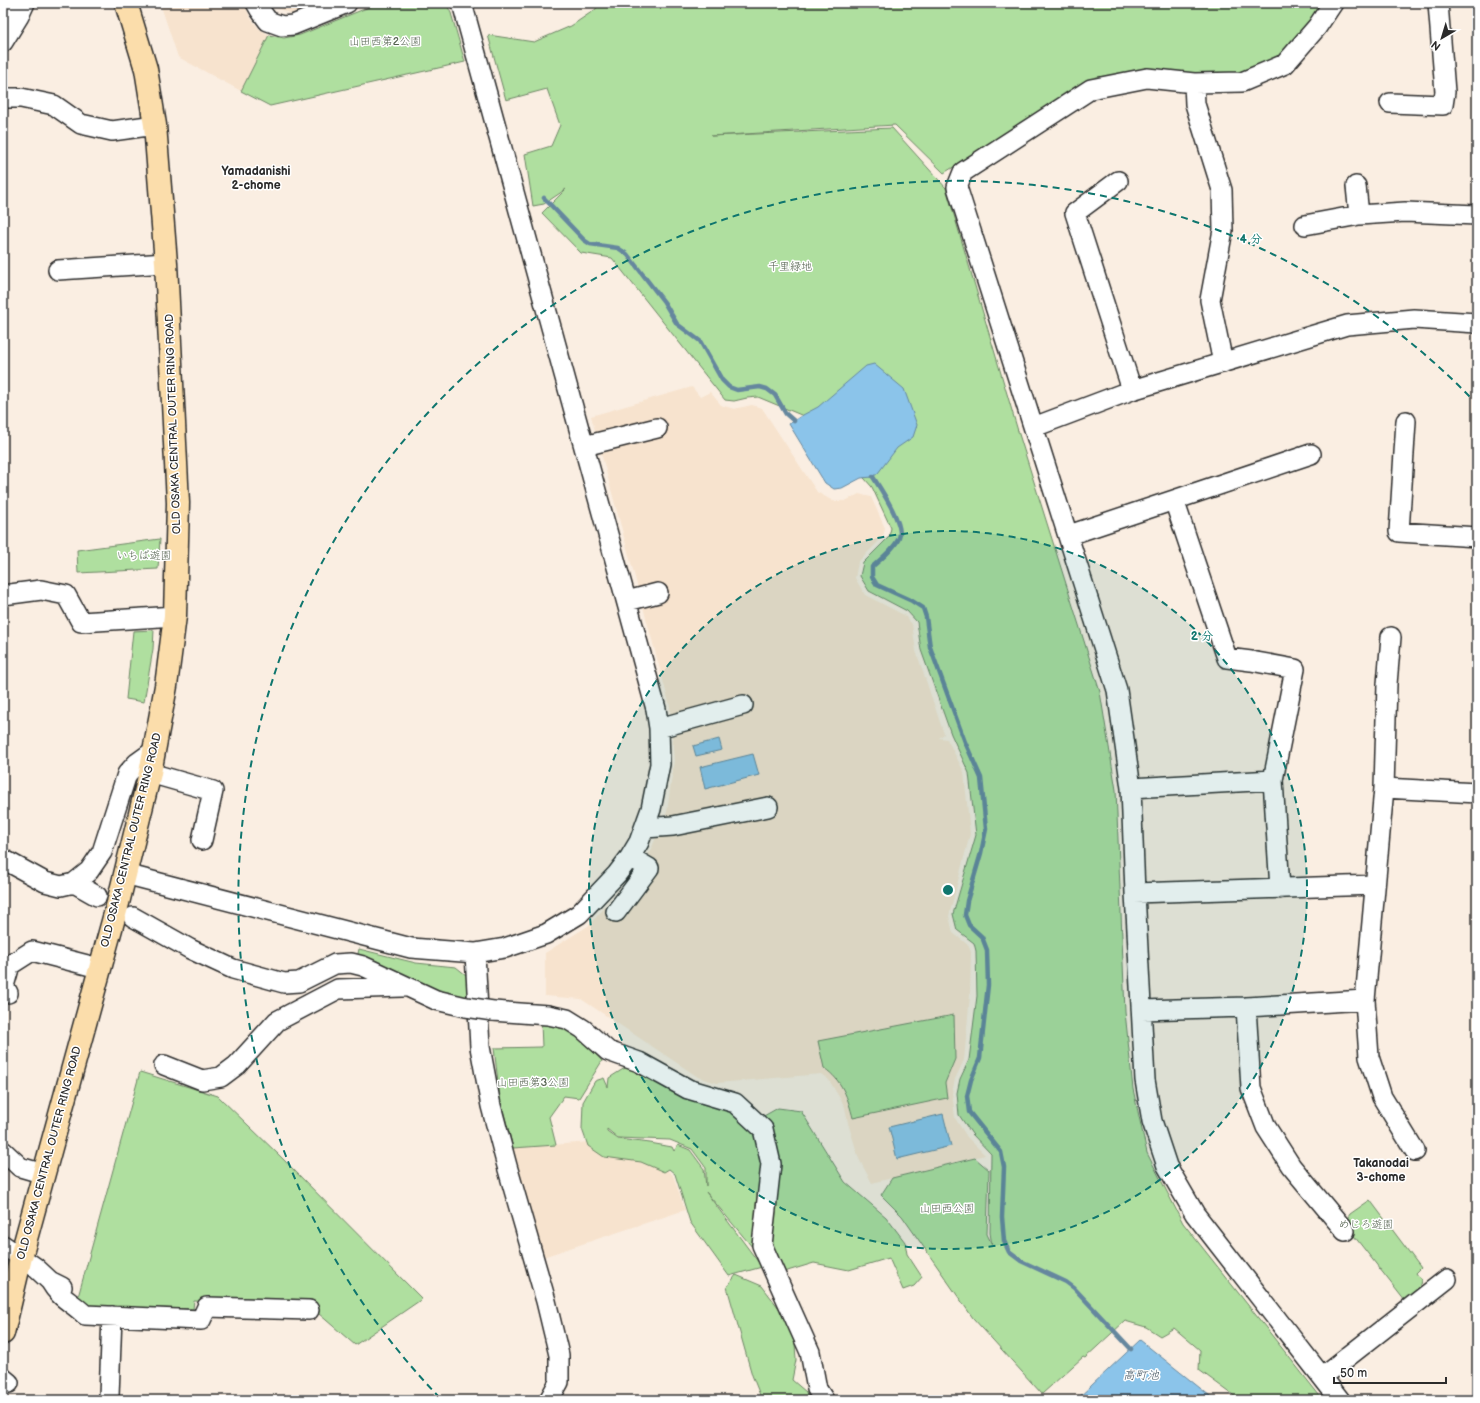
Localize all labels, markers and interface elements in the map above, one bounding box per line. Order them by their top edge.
north arrow [1422,18,1462,58]
park label: 山田西第2公園 [349,35,421,48]
text: N [1429,38,1443,53]
district label: Yamadanishi 2-chome [221,164,291,193]
text: 4 分 [1240,232,1262,247]
park label: 千里緑地 [768,260,812,273]
street label: OLD OSAKA CENTRAL OUTER RING ROAD [163,314,183,534]
park label: いちば遊園 [117,549,172,562]
text: 2 分 [1191,629,1213,644]
street label: OLD OSAKA CENTRAL OUTER RING ROAD [98,731,164,949]
centre of rings [941,883,955,897]
street label: OLD OSAKA CENTRAL OUTER RING ROAD [14,1045,84,1261]
park label: 山田西第3公園 [497,1076,569,1089]
district label: Takanodai 3-chome [1353,1156,1409,1185]
park label: 山田西公園 [920,1202,975,1215]
park label: めじろ遊園 [1339,1218,1394,1231]
scale bar [1334,1359,1446,1385]
text: 50 m [1340,1366,1367,1381]
water label: 高町池 [1123,1368,1160,1383]

